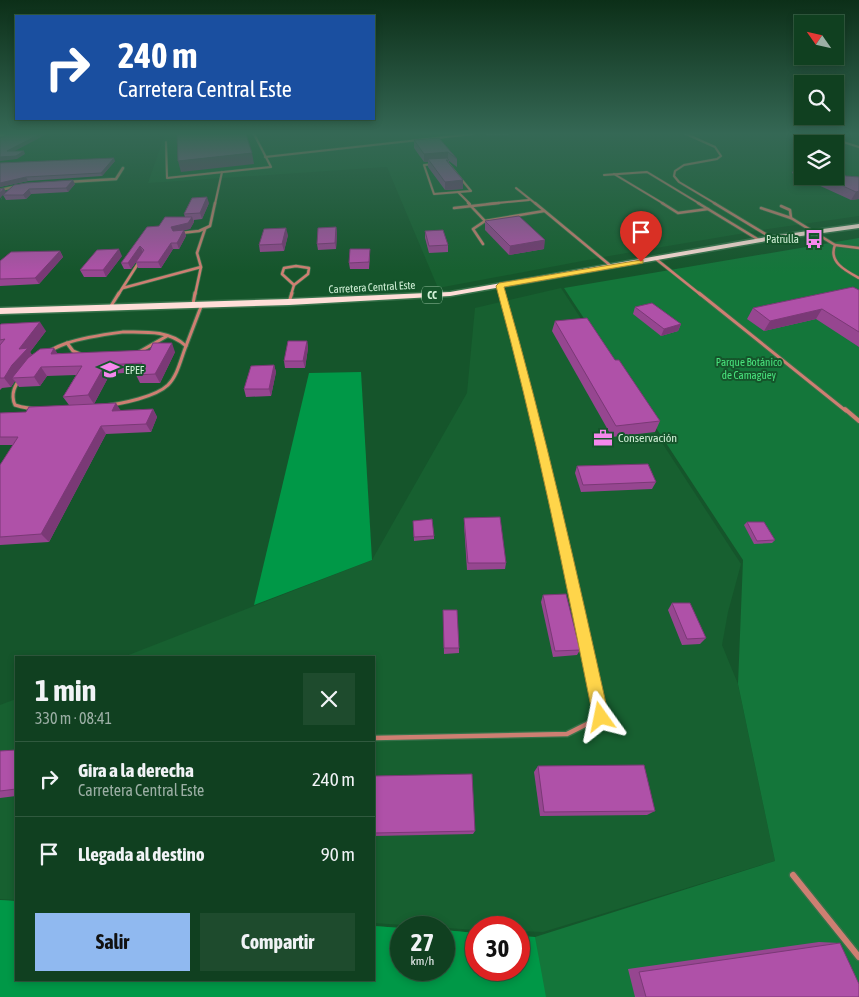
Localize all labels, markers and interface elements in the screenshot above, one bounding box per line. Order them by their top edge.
north arrow [794,15,844,65]
map controls [794,15,844,185]
icon: right [35,35,100,100]
text: 240 m [118,35,197,75]
button: search [794,75,844,125]
text: Carretera Central Este [118,76,292,102]
button: layers [794,135,844,185]
pin [620,211,662,262]
icon: arrive [627,218,655,246]
bus stop icon: Patrulla [803,228,825,250]
place label: Patrulla [766,233,799,245]
street label: Carretera Central Este [328,279,416,295]
road number: CC [422,286,442,304]
park label: Parque Botánico de Camagüey [716,356,782,381]
school or university icon: EPEF [99,359,121,381]
place label: EPEF [125,364,145,376]
office icon: Conservación [592,427,614,449]
place label: Conservación [618,431,677,445]
text: 1 min [35,673,96,707]
button: close [303,673,355,725]
position arrow [574,690,626,742]
text: 330 m · 08:41 [35,709,112,727]
text: Gira a la derecha [78,759,194,781]
icon: right [35,765,63,793]
text: 240 m [312,768,355,790]
text: Carretera Central Este [78,781,204,799]
icon: arrive [35,840,63,868]
text: Llegada al destino [78,843,205,865]
text: 90 m [321,843,355,865]
button: Salir [35,913,190,971]
button: Compartir [200,913,355,971]
speed limit sign: 30 [465,916,530,981]
text: 27 [411,928,434,956]
text: km/h [411,954,434,968]

